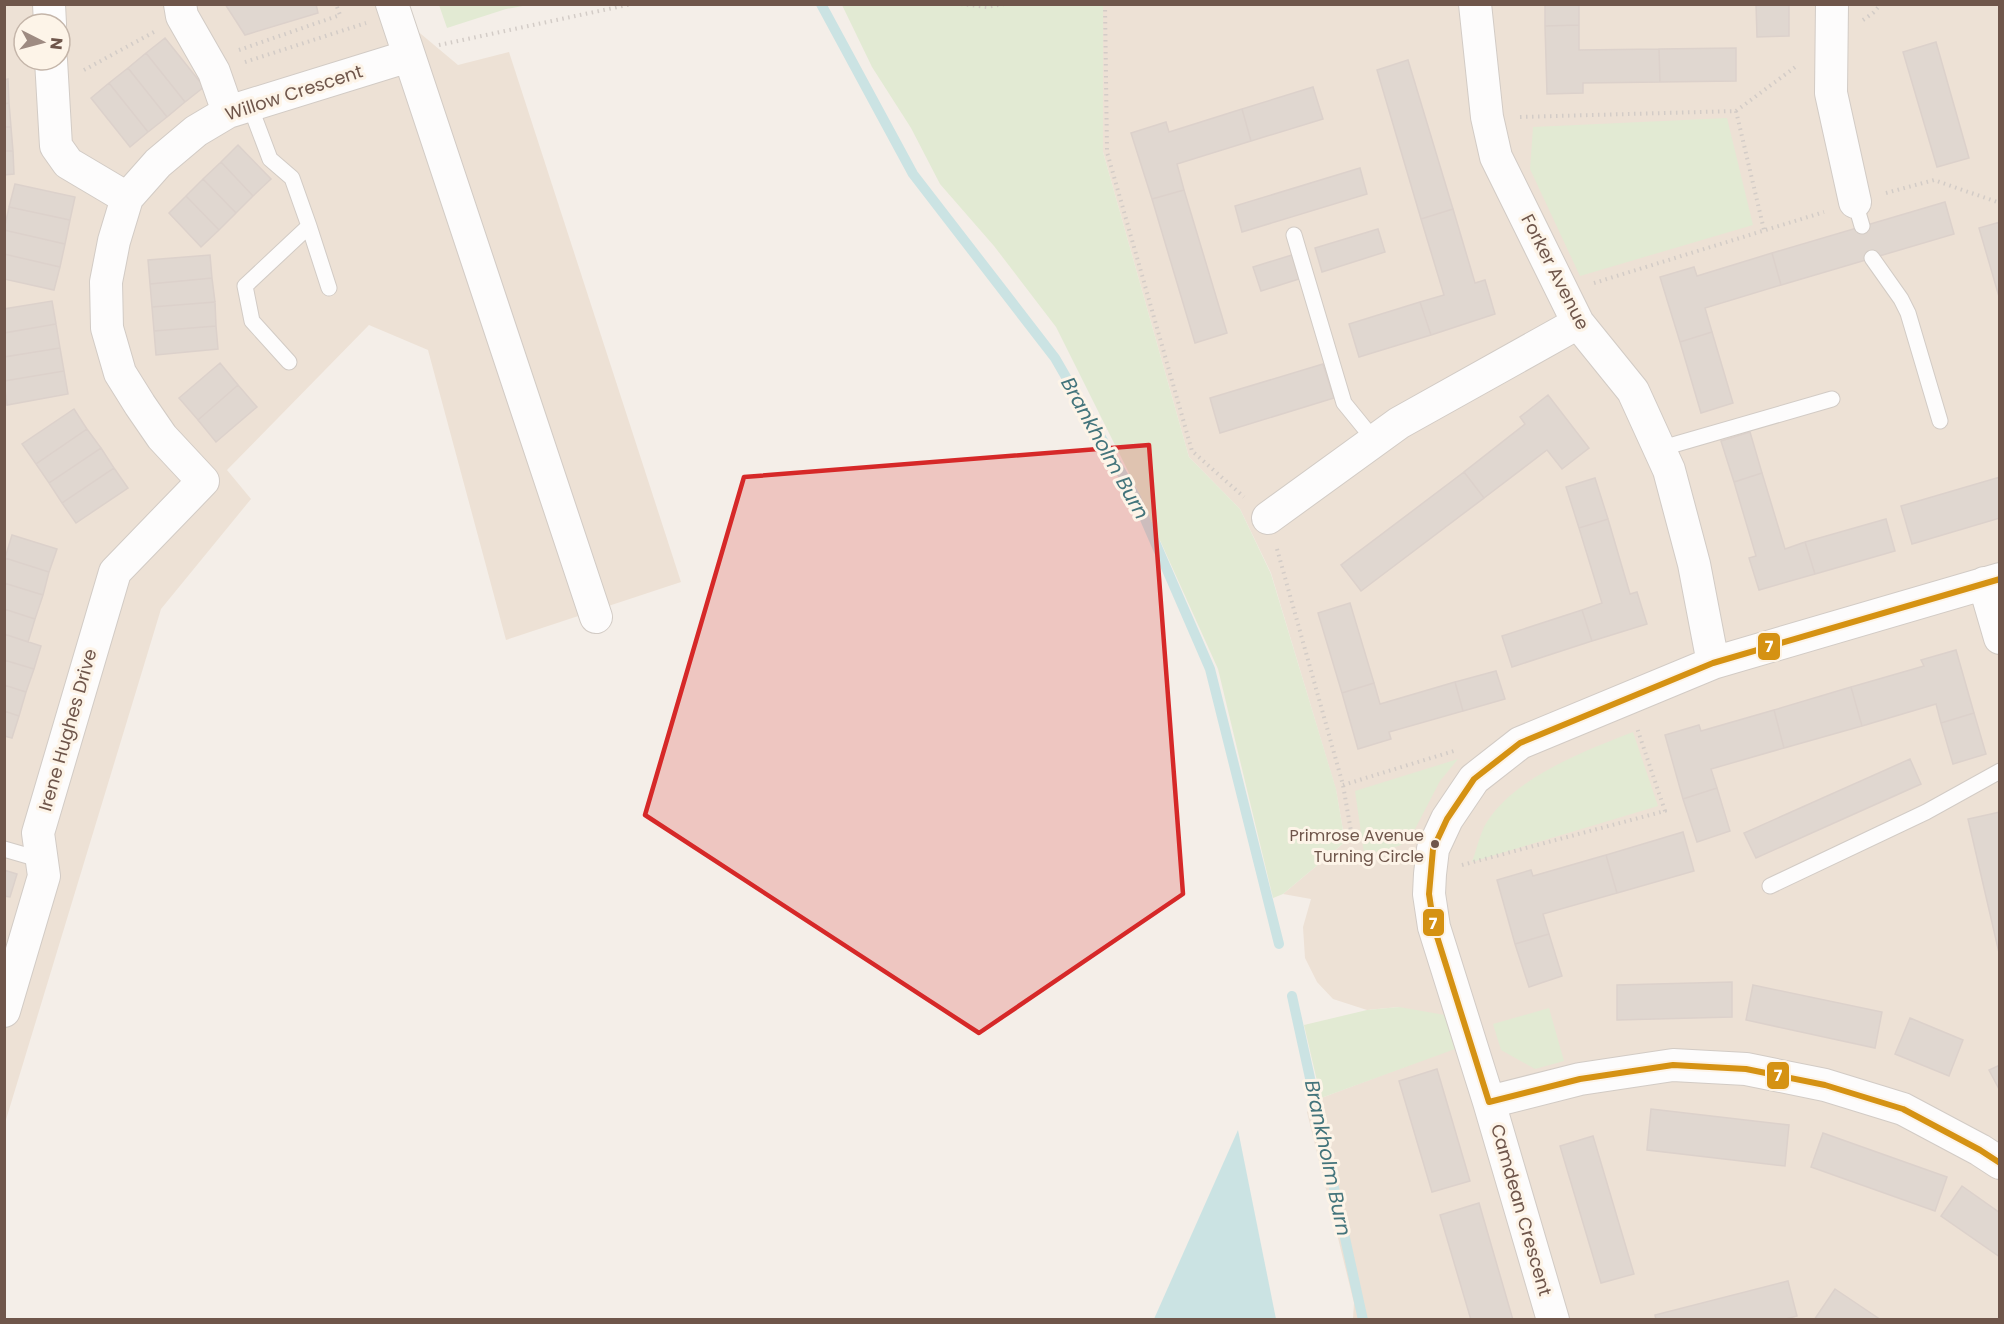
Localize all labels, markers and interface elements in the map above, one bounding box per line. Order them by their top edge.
north arrow [12,12,72,72]
text: N [44,36,68,51]
street label: Willow Crescent [222,59,366,127]
street label: Forker Avenue [1516,210,1595,334]
water label: Brankholm Burn [1054,372,1156,524]
line badge: 7 [1757,632,1781,661]
text: 7 [1765,635,1774,658]
street label: Irene Hughes Drive [32,646,103,814]
place label: Primrose Avenue Turning Circle [1290,824,1424,868]
marker: Primrose Avenue Turning Circle [1429,838,1441,850]
line badge: 7 [1422,908,1445,937]
text: 7 [1429,912,1438,935]
line badge: 7 [1766,1061,1790,1090]
text: 7 [1774,1064,1783,1087]
water label: Brankholm Burn [1298,1077,1358,1239]
street label: Camdean Crescent [1485,1121,1558,1299]

